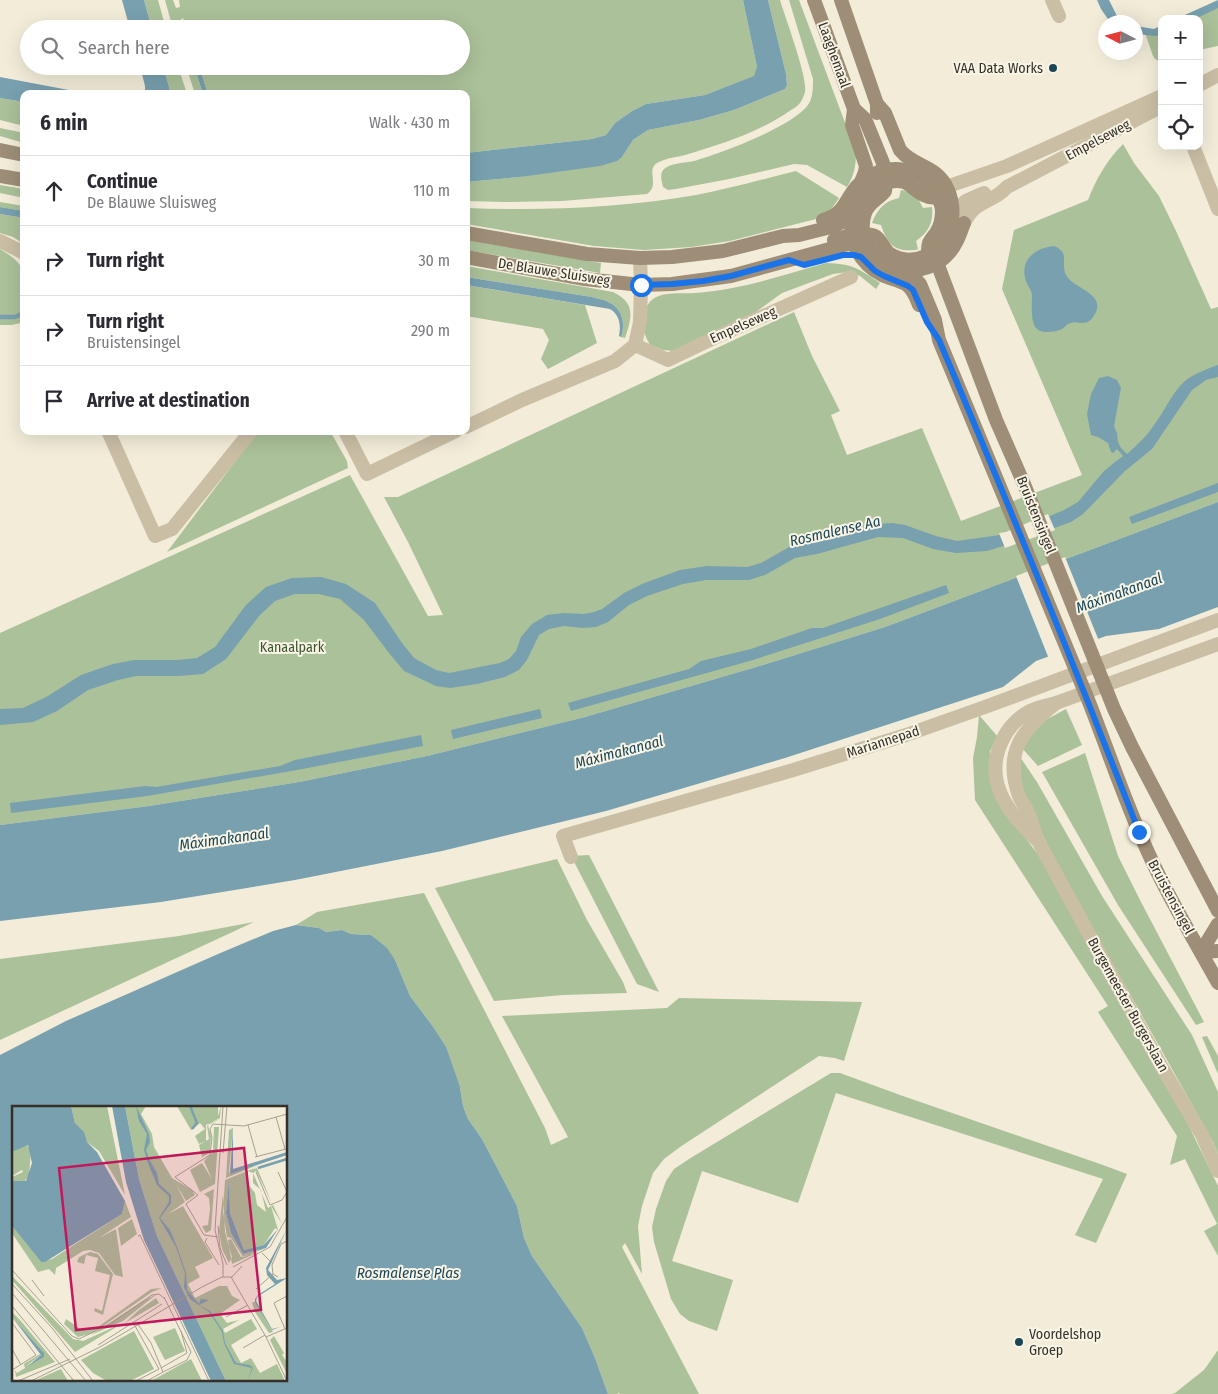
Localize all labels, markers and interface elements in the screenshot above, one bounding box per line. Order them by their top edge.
north arrow [1098,15,1143,60]
map controls [1158,15,1203,150]
button: + [1158,15,1203,60]
search box [20,20,470,75]
street label: Laaghemaal [814,20,854,90]
icon: search [38,34,66,62]
text: Search here [78,36,170,59]
place label: VAA Data Works [954,60,1043,77]
button: − [1158,60,1203,105]
marker: VAA Data Works [1047,62,1059,74]
button: locate [1158,105,1203,150]
text: 6 min [40,110,88,136]
text: Walk · 430 m [369,113,450,132]
street label: Empelseweg [1063,116,1134,164]
text: Continue [87,170,158,193]
icon: ahead [40,177,68,205]
text: 110 m [413,181,450,200]
text: De Blauwe Sluisweg [87,193,216,212]
icon: right [40,247,68,275]
text: Turn right [87,249,164,272]
text: 30 m [418,251,450,270]
street label: De Blauwe Sluisweg [497,255,612,289]
route start [630,274,653,297]
street label: Empelseweg [707,303,779,347]
text: Turn right [87,310,164,333]
icon: right [40,317,68,345]
text: 290 m [411,321,450,340]
text: Bruistensingel [87,333,181,352]
icon: arrive [40,387,68,415]
text: Arrive at destination [87,389,250,412]
street label: Bruistensingel [1013,474,1059,556]
water label: Rosmalense Aa [788,512,882,550]
water label: Máximakanaal [1073,569,1165,617]
park label: Kanaalpark [260,639,325,656]
street label: Mariannepad [844,722,922,762]
water label: Máximakanaal [573,732,665,772]
route end [1128,821,1151,844]
water label: Máximakanaal [178,824,270,854]
street label: Bruistensingel [1144,857,1198,937]
street label: Burgemeester Burgerslaan [1084,935,1172,1075]
inset map [12,1106,288,1382]
water label: Rosmalense Plas [357,1264,460,1282]
place label: Voordelshop Groep [1029,1326,1101,1359]
marker: Voordelshop Groep [1013,1336,1025,1348]

